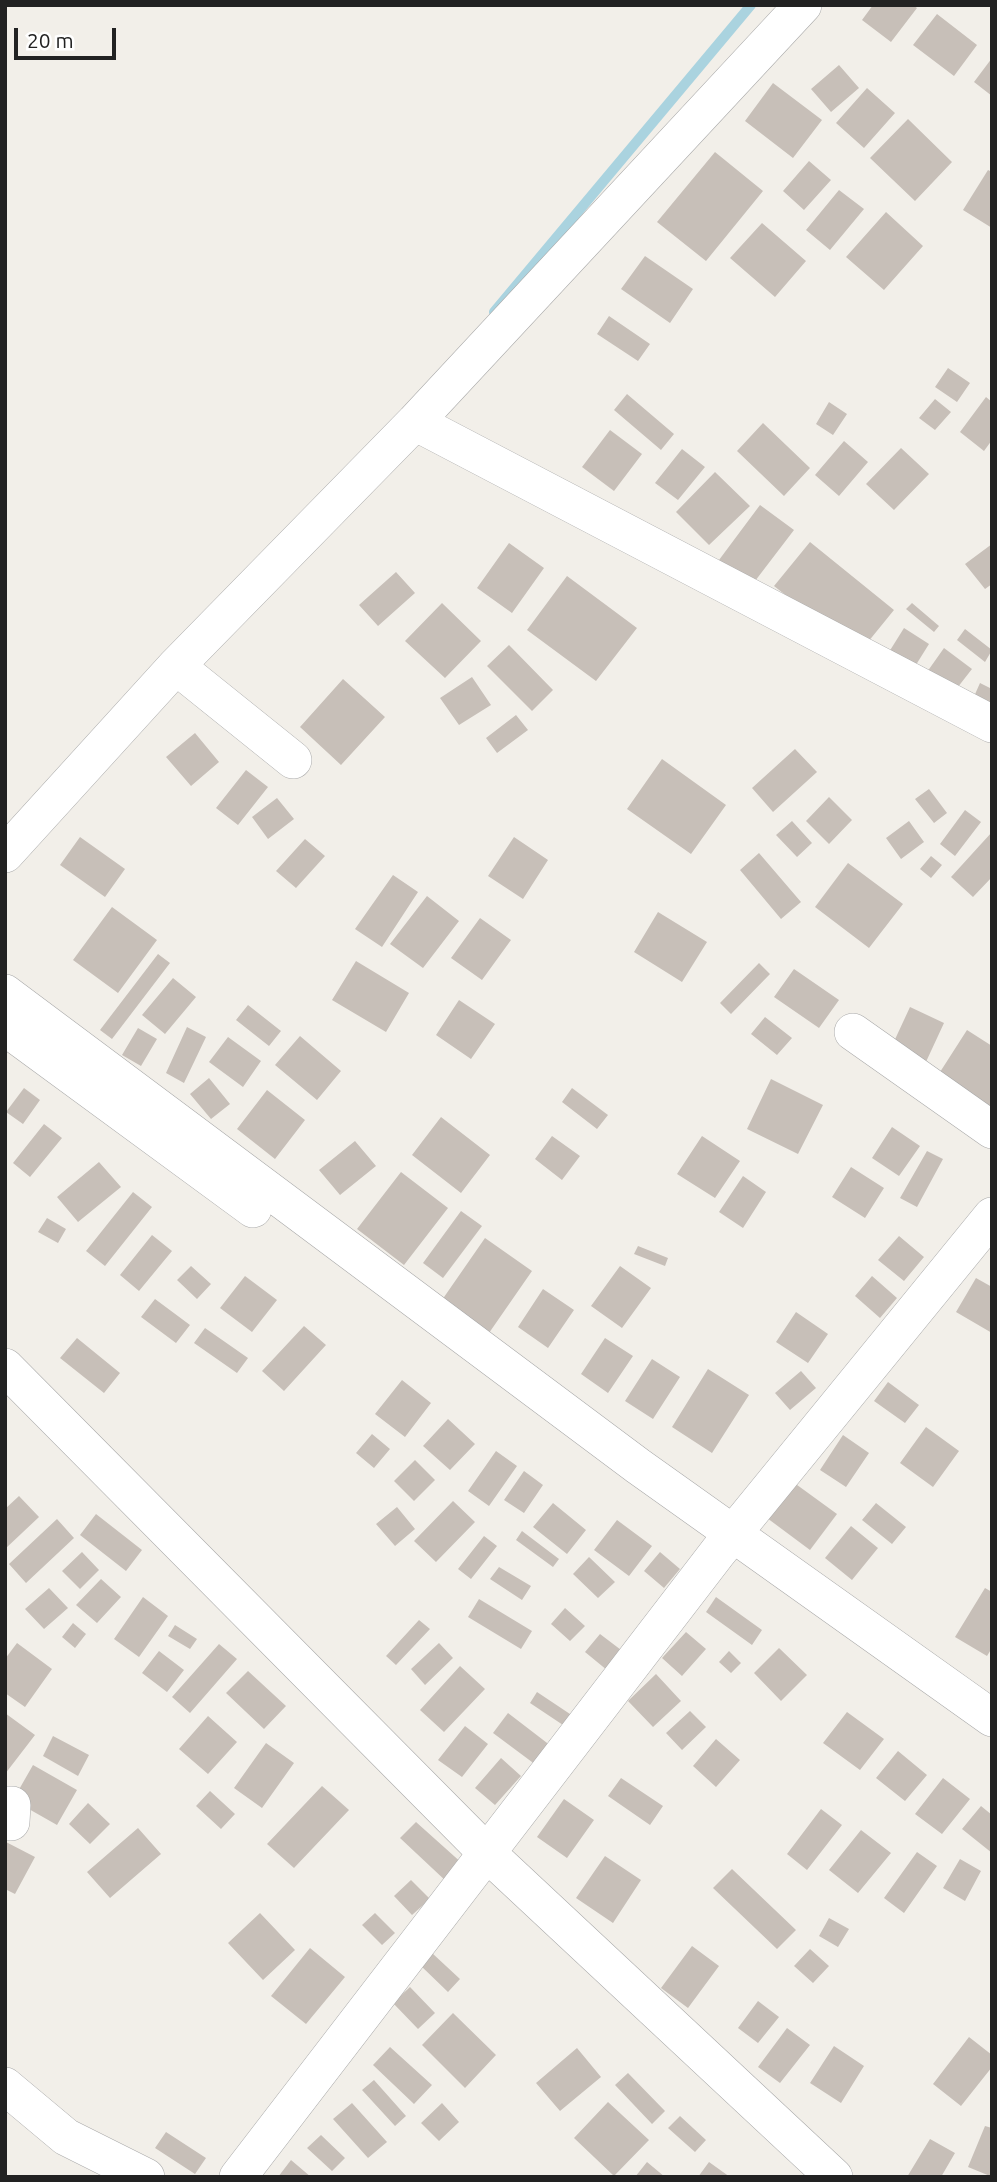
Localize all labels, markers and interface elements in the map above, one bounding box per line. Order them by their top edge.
scale bar [18,14,119,58]
text: 20 m [27,28,74,52]

